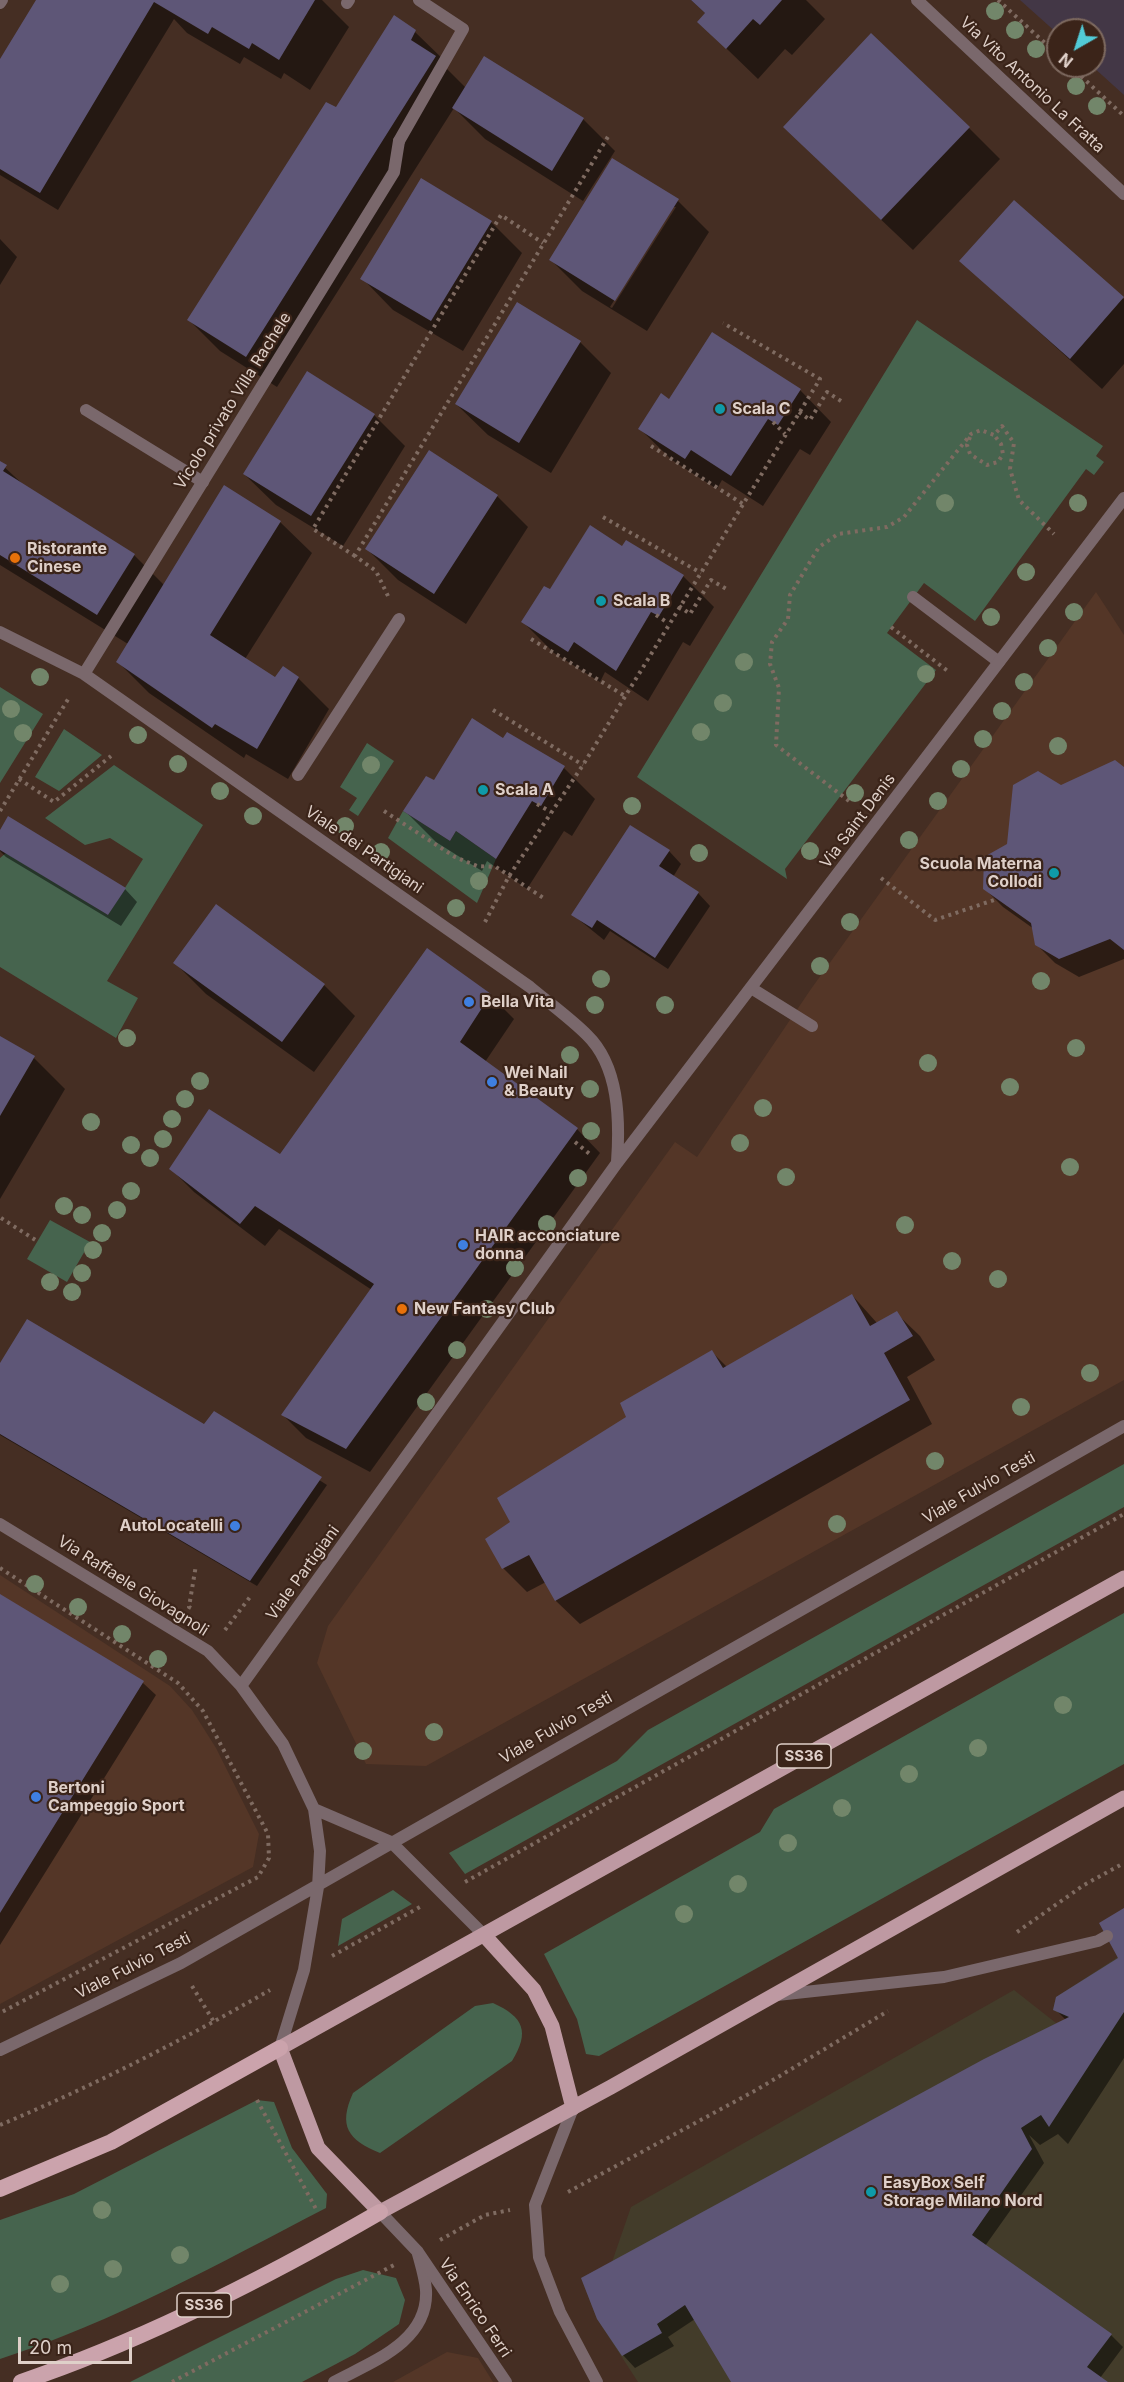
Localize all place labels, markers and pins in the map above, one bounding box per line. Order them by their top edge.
place label: Scala C [732,399,791,419]
marker: Scala C [713,402,727,416]
place label: Ristorante Cinese [27,539,107,577]
marker: Ristorante Cinese [8,551,22,565]
place label: Scala B [613,591,670,611]
marker: Scala B [594,594,608,608]
place label: Scala A [495,780,554,800]
marker: Scala A [476,783,490,797]
place label: Scuola Materna Collodi [920,854,1042,892]
marker: Scuola Materna Collodi [1047,866,1061,880]
place label: Bella Vita [481,992,554,1012]
marker: Bella Vita [462,995,476,1009]
place label: Wei Nail & Beauty [504,1063,574,1101]
marker: Wei Nail & Beauty [485,1075,499,1089]
place label: HAIR acconciature donna [475,1226,620,1264]
marker: HAIR acconciature donna [456,1238,470,1252]
place label: New Fantasy Club [414,1299,555,1319]
marker: New Fantasy Club [395,1302,409,1316]
place label: AutoLocatelli [120,1516,223,1536]
marker: AutoLocatelli [228,1519,242,1533]
place label: Bertoni Campeggio Sport [48,1778,185,1816]
marker: Bertoni Campeggio Sport [29,1790,43,1804]
place label: EasyBox Self Storage Milano Nord [883,2173,1043,2211]
marker: EasyBox Self Storage Milano Nord [864,2185,878,2199]

